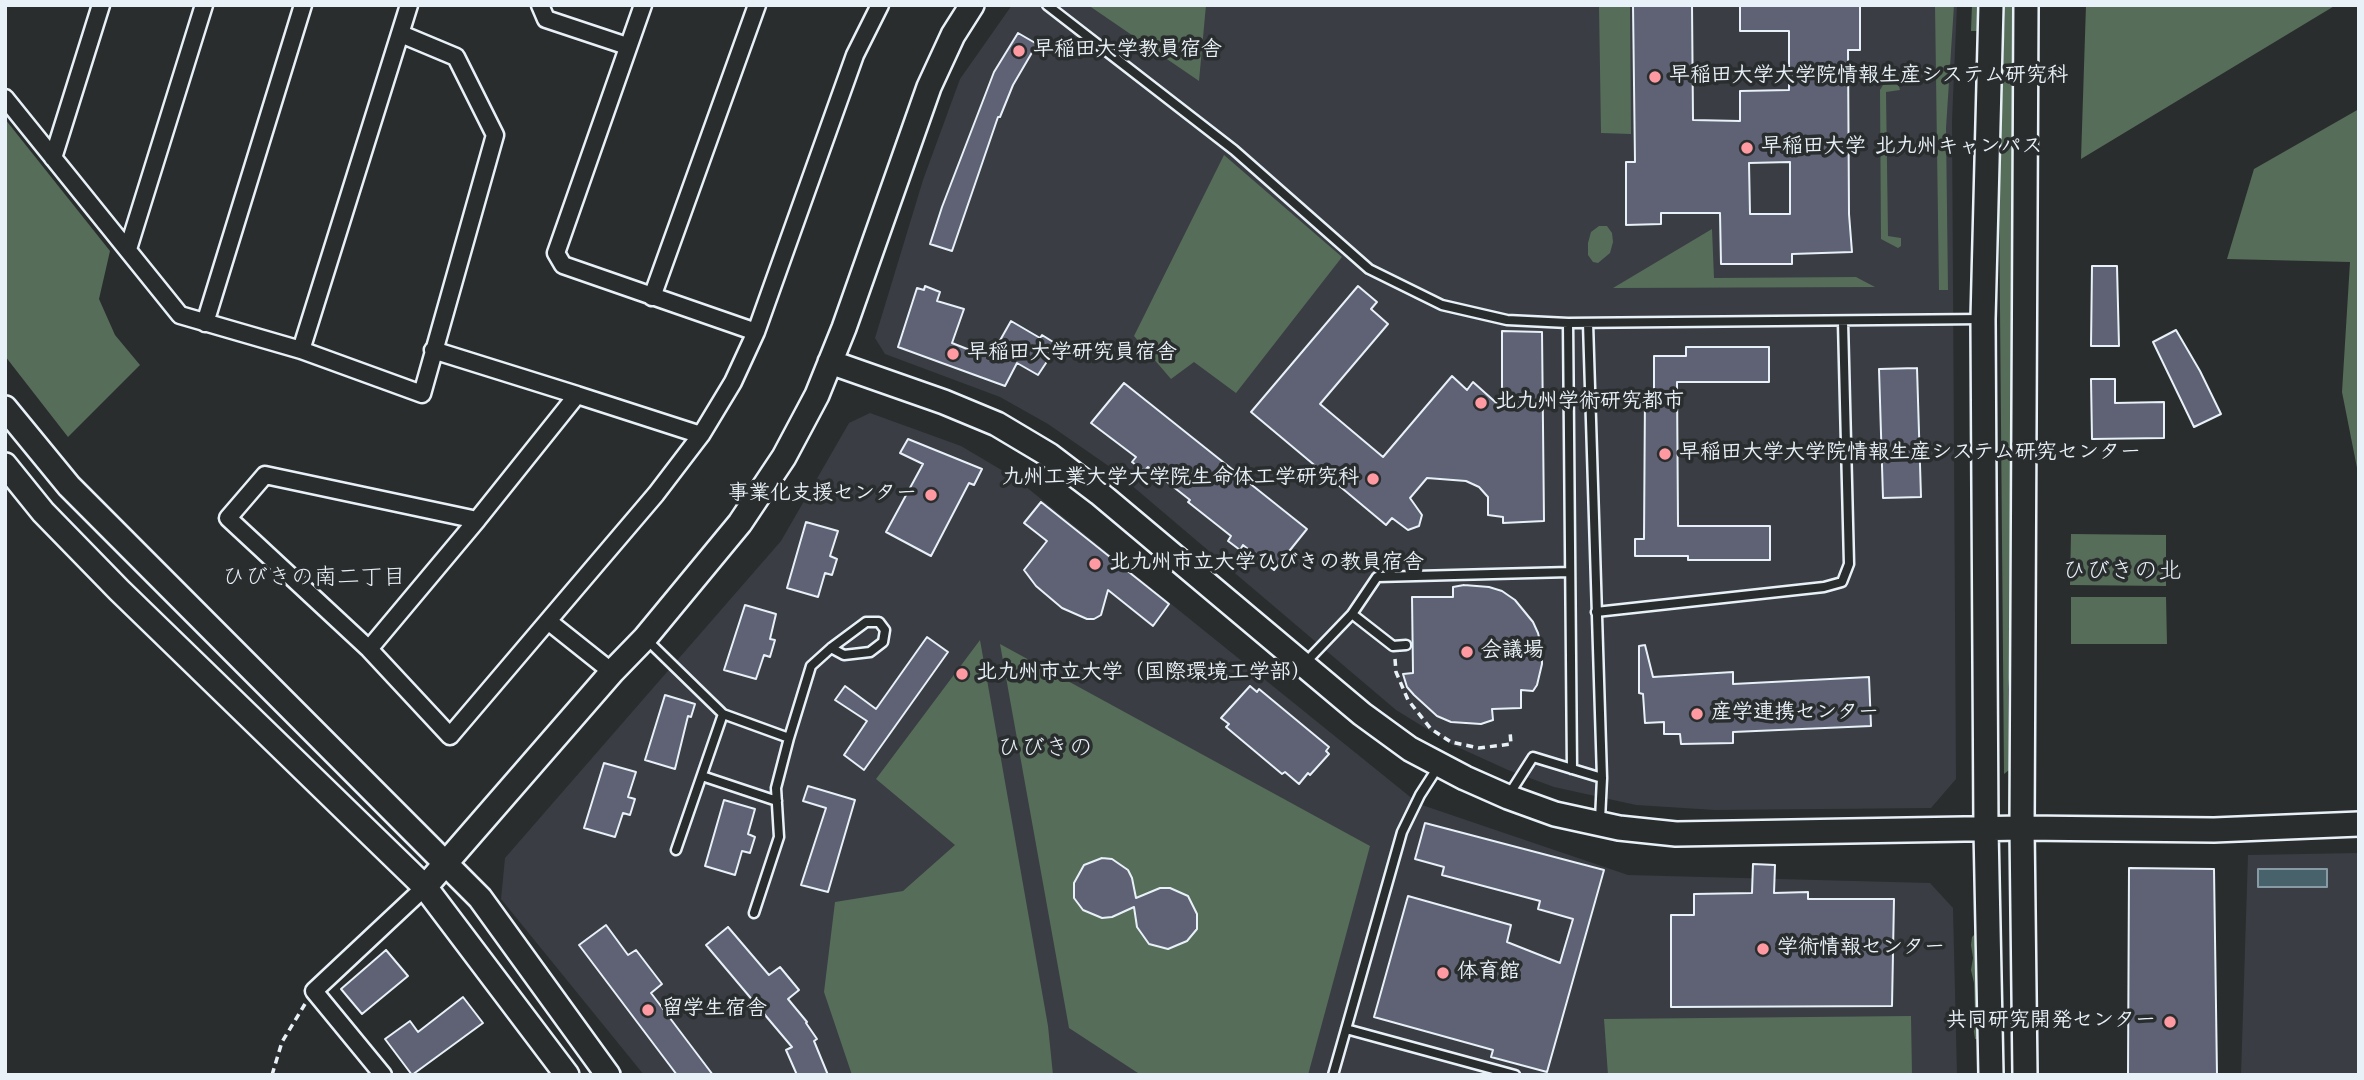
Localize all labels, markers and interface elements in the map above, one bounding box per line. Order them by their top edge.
place label: 早稲田大学教員宿舎 [1033,38,1222,64]
marker: 早稲田大学教員宿舎 [1011,43,1027,59]
place label: 早稲田大学大学院情報生産システム研究科 [1669,64,2068,90]
marker: 早稲田大学大学院情報生産システム研究科 [1647,69,1663,85]
place label: 早稲田大学 北九州キャンパス [1761,135,2042,161]
marker: 早稲田大学 北九州キャンパス [1739,140,1755,156]
place label: 早稲田大学研究員宿舎 [967,341,1177,367]
marker: 早稲田大学研究員宿舎 [945,346,961,362]
place label: 北九州学術研究都市 [1495,390,1684,416]
marker: 北九州学術研究都市 [1473,395,1489,411]
place label: 早稲田大学大学院情報生産システム研究センター [1679,441,2141,467]
marker: 早稲田大学大学院情報生産システム研究センター [1657,446,1673,462]
place label: 九州工業大学大学院生命体工学研究科 [1002,466,1359,492]
marker: 九州工業大学大学院生命体工学研究科 [1365,471,1381,487]
place label: 事業化支援センター [728,482,917,508]
marker: 事業化支援センター [923,487,939,503]
place label: 北九州市立大学ひびきの教員宿舎 [1109,551,1424,577]
marker: 北九州市立大学ひびきの教員宿舎 [1087,556,1103,572]
district label: ひびきの北 [2062,559,2182,587]
district label: ひびきの南二丁目 [222,565,406,593]
place label: 会議場 [1481,639,1544,665]
marker: 会議場 [1459,644,1475,660]
place label: 北九州市立大学（国際環境工学部） [976,661,1312,687]
marker: 北九州市立大学（国際環境工学部） [954,666,970,682]
place label: 産学連携センター [1711,701,1879,727]
marker: 産学連携センター [1689,706,1705,722]
district label: ひびきの [997,736,1093,764]
place label: 学術情報センター [1777,936,1945,962]
marker: 学術情報センター [1755,941,1771,957]
place label: 体育館 [1457,960,1520,986]
marker: 体育館 [1435,965,1451,981]
place label: 留学生宿舎 [662,997,767,1023]
marker: 留学生宿舎 [640,1002,656,1018]
place label: 共同研究開発センター [1946,1009,2156,1035]
marker: 共同研究開発センター [2162,1014,2178,1030]

